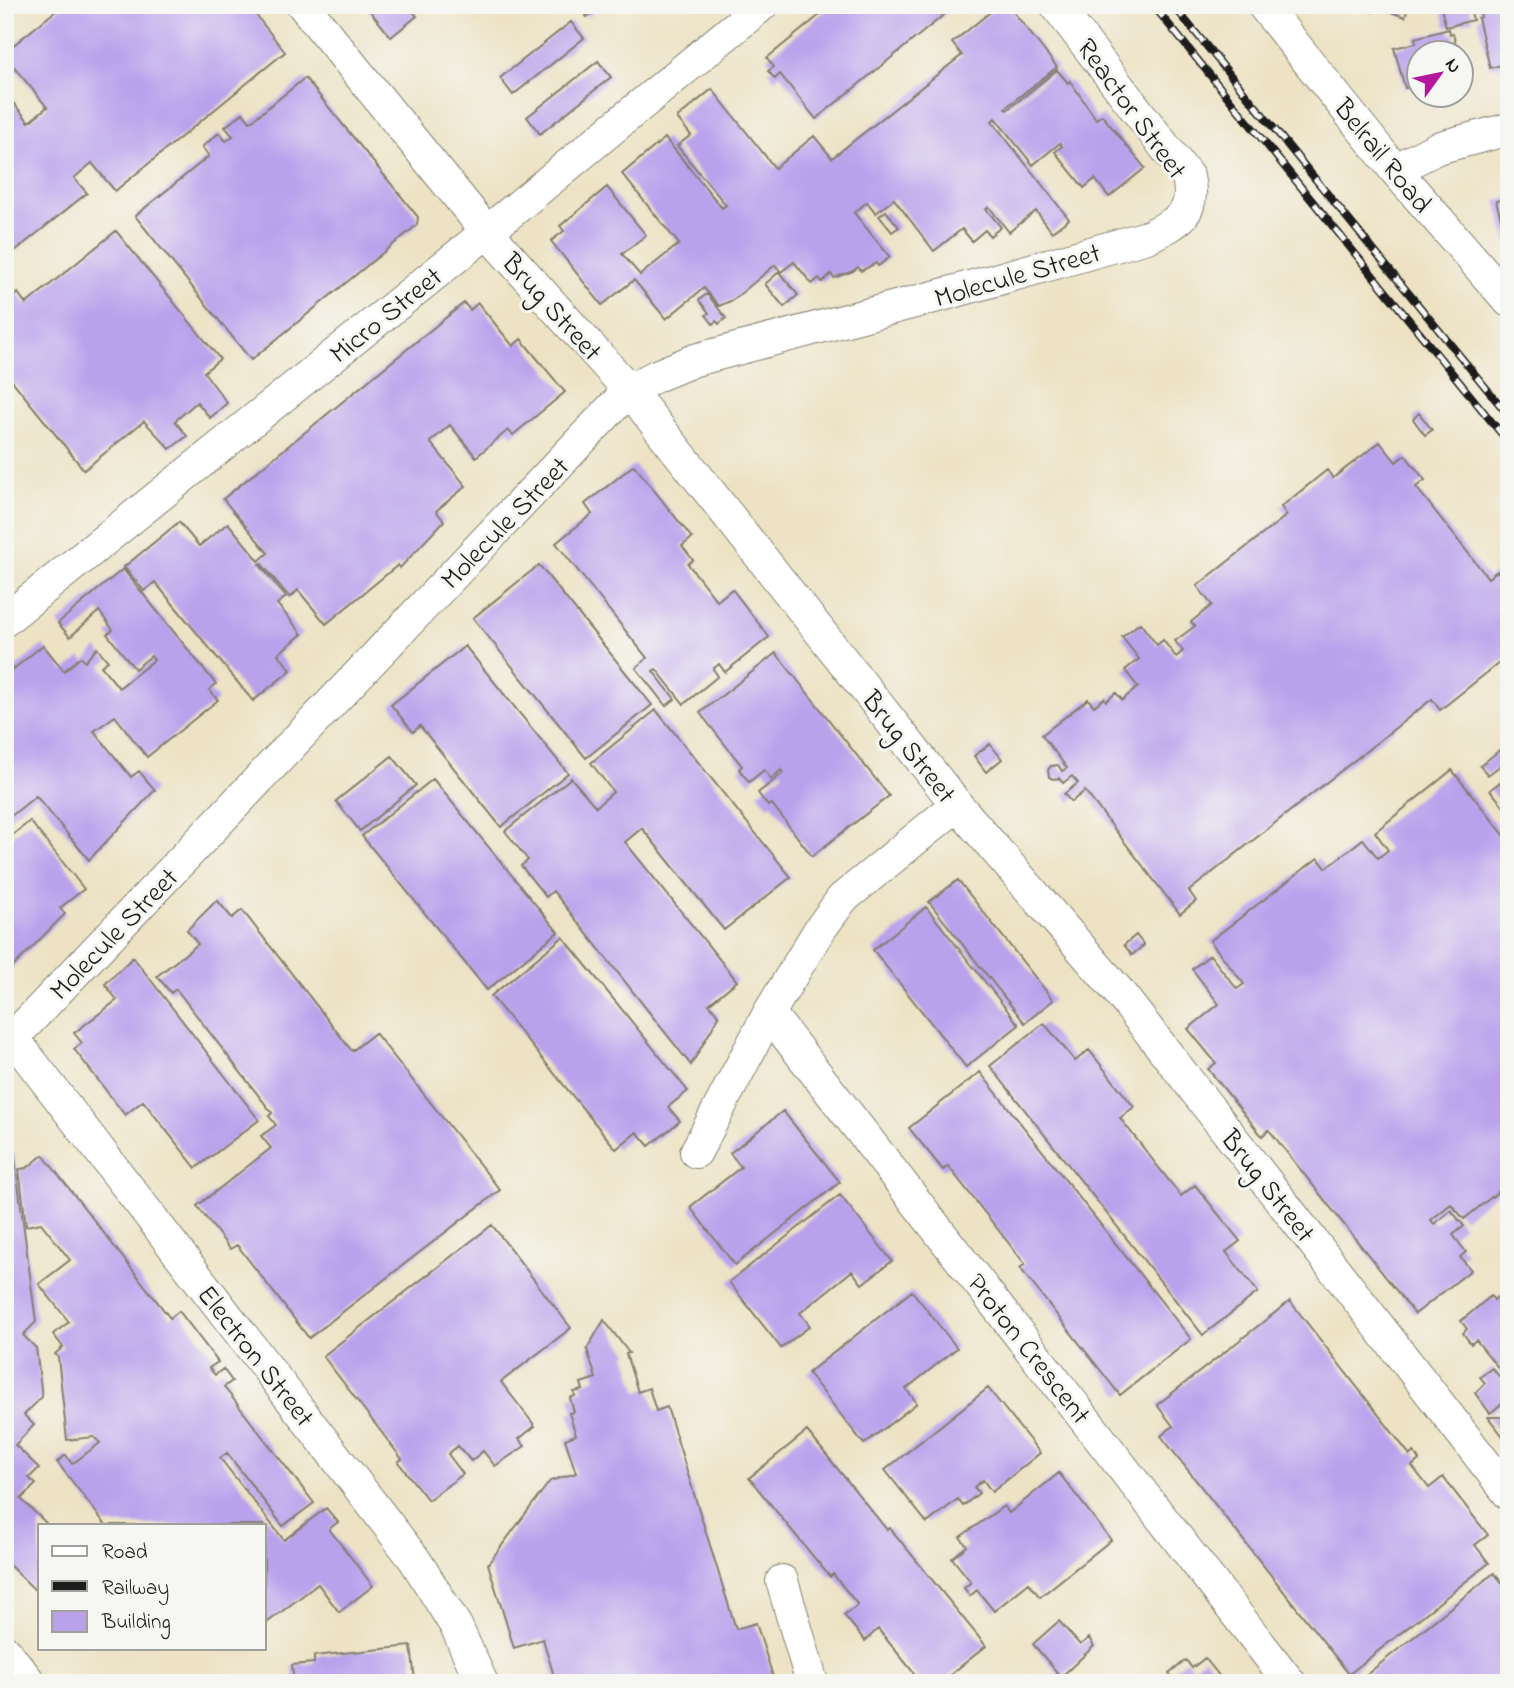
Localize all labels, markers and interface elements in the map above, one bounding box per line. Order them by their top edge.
street label: Reactor Street [1065,31,1195,189]
north arrow [1406,38,1476,108]
text: N [1437,53,1467,79]
street label: Belrail Road [1321,90,1441,224]
street label: Molecule Street [930,234,1106,321]
street label: Brug Street [490,244,610,372]
street label: Micro Street [322,258,453,375]
street label: Molecule Street [432,449,581,600]
street label: Brug Street [849,682,965,813]
street label: Molecule Street [41,860,190,1011]
street label: Brug Street [1208,1121,1324,1252]
street label: Proton Crescent [955,1266,1099,1434]
street label: Electron Street [186,1277,323,1437]
legend [38,1524,266,1650]
text: Road [102,1538,148,1568]
text: Railway [102,1574,169,1606]
text: Building [101,1608,171,1640]

